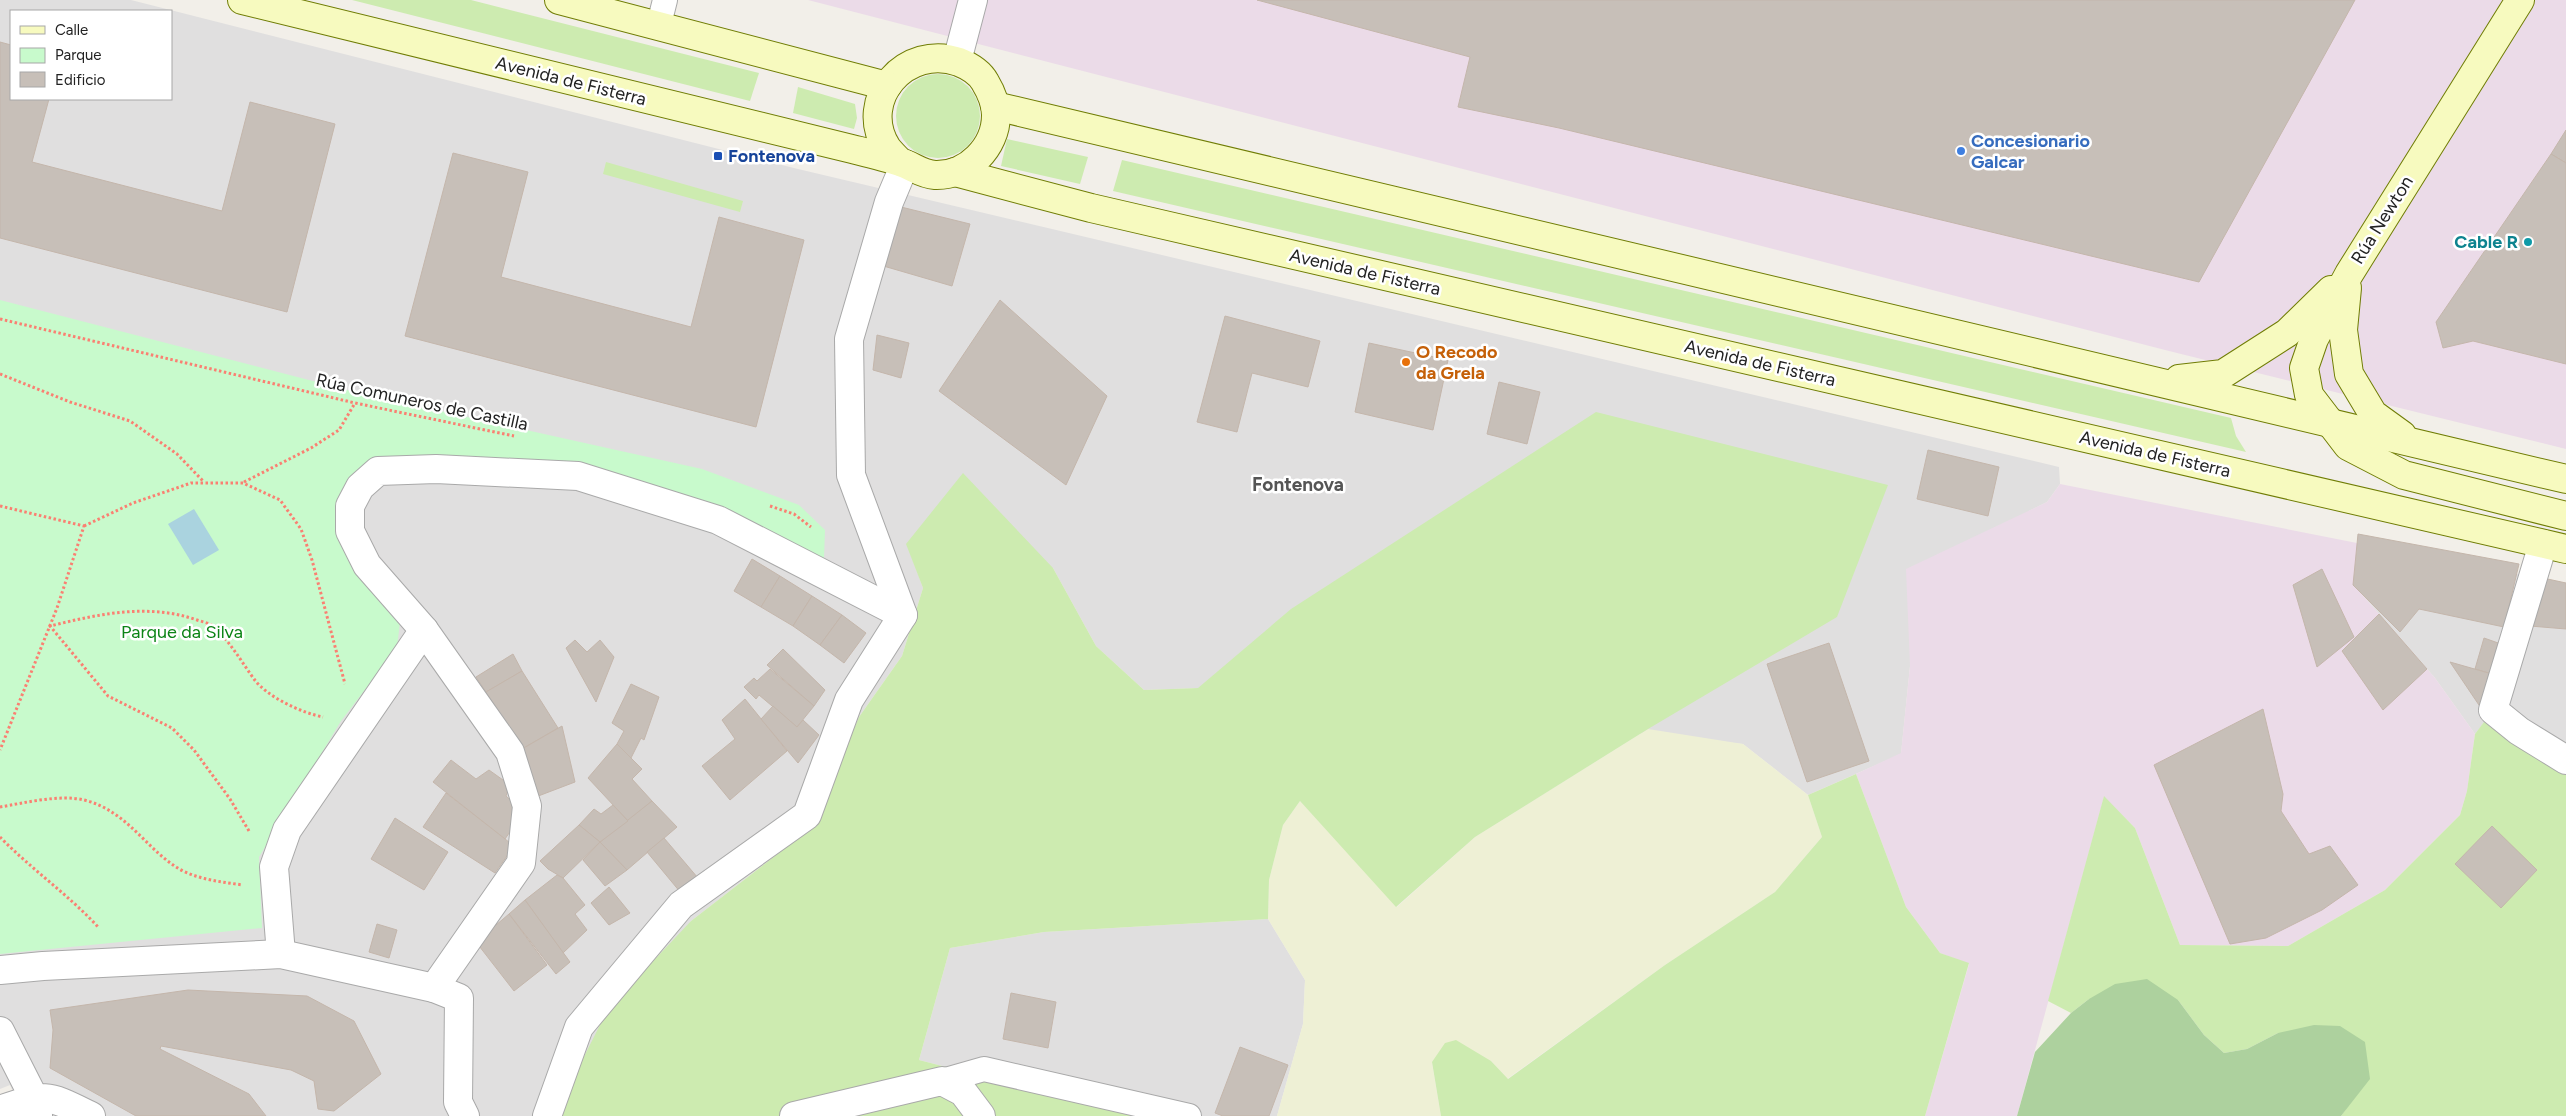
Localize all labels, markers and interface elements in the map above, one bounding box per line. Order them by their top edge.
legend [10,10,172,100]
text: Calle [55,21,88,39]
text: Parque [55,46,102,64]
street label: Avenida de Fisterra [493,52,649,110]
text: Edificio [55,71,106,89]
place label: Concesionario Galcar [1971,130,2090,173]
place label: Fontenova [728,145,815,167]
marker: Concesionario Galcar [1955,145,1967,157]
marker: Fontenova [712,150,724,162]
street label: Rúa Newton [2346,172,2418,268]
place label: Cable R [2454,231,2518,253]
marker: Cable R [2522,236,2534,248]
street label: Avenida de Fisterra [1287,244,1443,300]
street label: Avenida de Fisterra [1682,335,1838,391]
place label: O Recodo da Grela [1416,341,1498,384]
marker: O Recodo da Grela [1400,356,1412,368]
street label: Rúa Comuneros de Castilla [314,369,530,435]
street label: Avenida de Fisterra [2077,426,2233,482]
district label: Fontenova [1252,473,1344,496]
park label: Parque da Silva [121,621,243,643]

